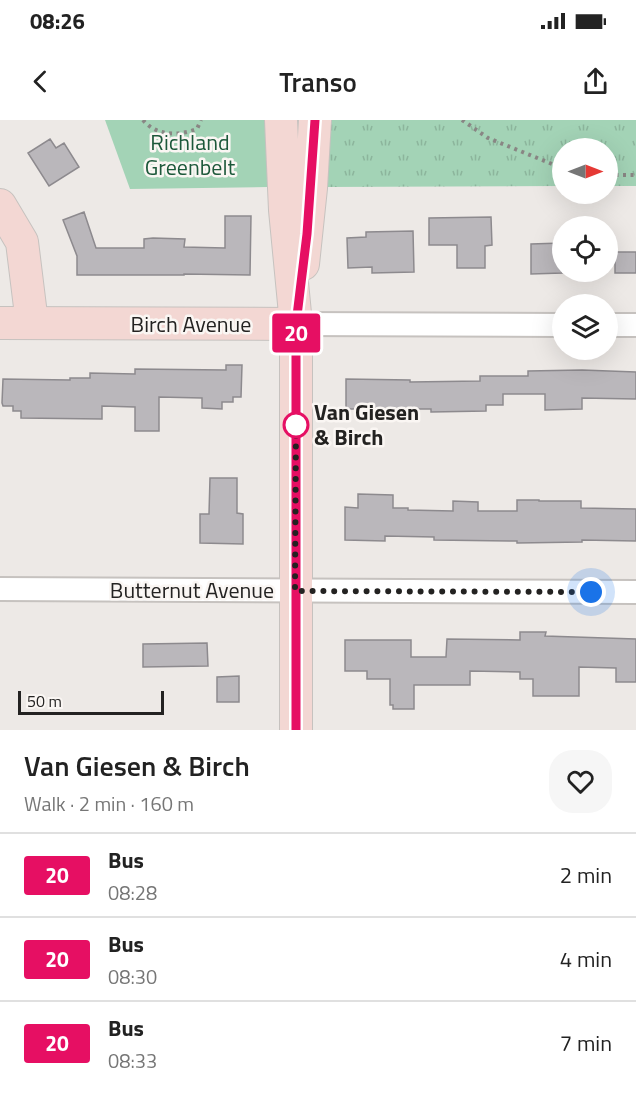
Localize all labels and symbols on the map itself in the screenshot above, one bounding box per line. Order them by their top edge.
park label: Richland Greenbelt [145,125,236,184]
north arrow [552,138,618,204]
street label: Birch Avenue [131,307,251,341]
line badge: 20 [269,314,323,352]
place label: Van Giesen & Birch [314,395,419,454]
marker: Van Giesen & Birch [283,412,309,438]
street label: Butternut Avenue [110,573,274,607]
your location [576,577,606,607]
scale bar [18,688,164,716]

